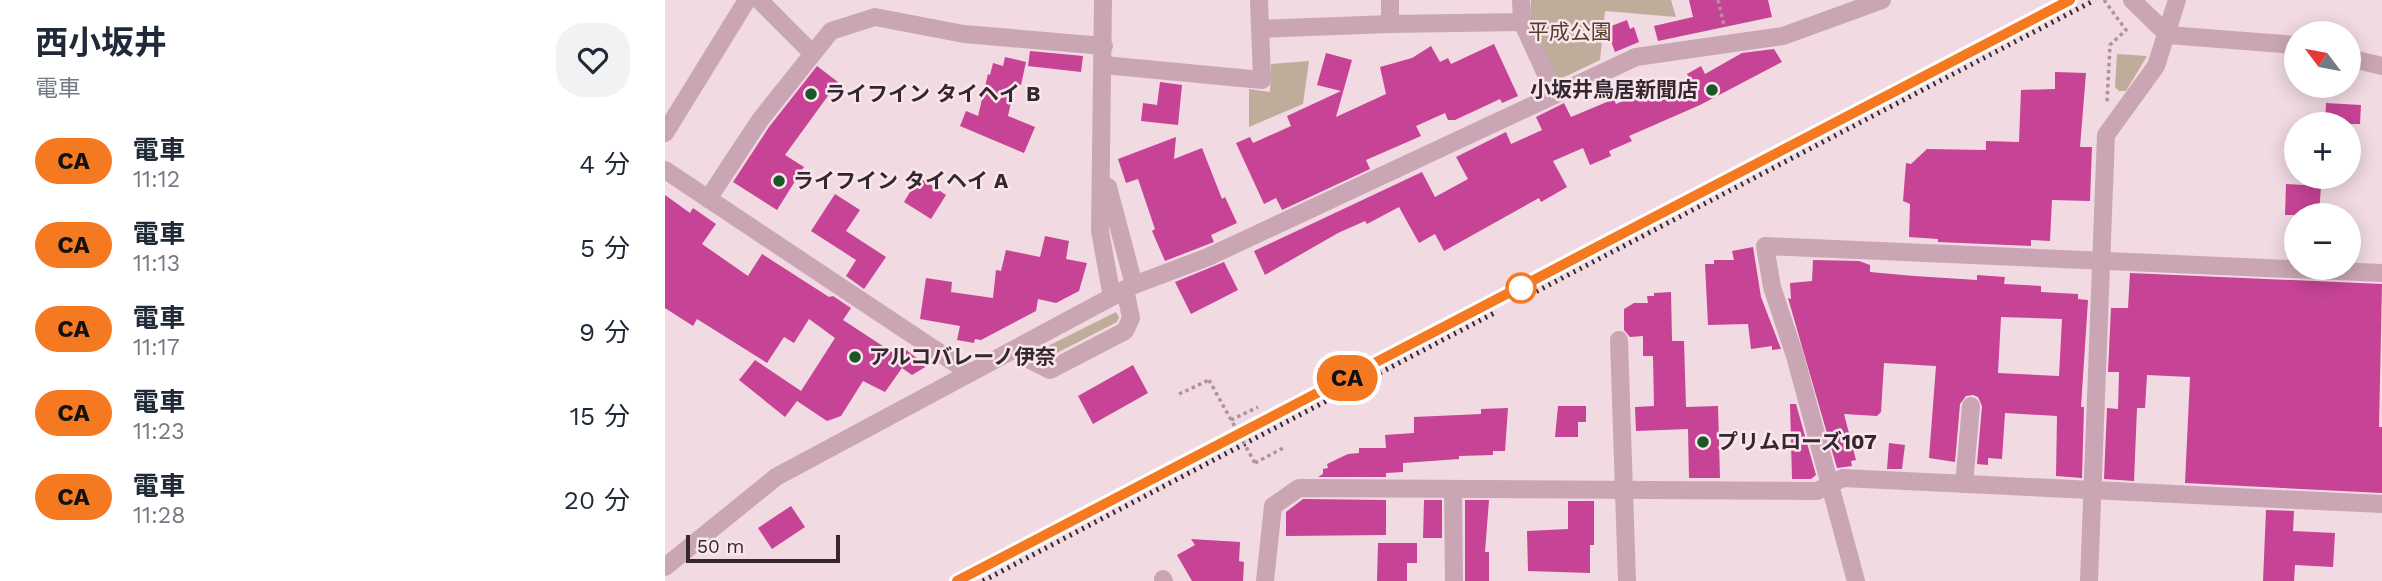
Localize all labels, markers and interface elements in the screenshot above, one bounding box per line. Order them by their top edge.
park label: 平成公園 [1528,19,1612,44]
north arrow [2284,21,2361,98]
map controls [2284,21,2361,280]
text: 西小坂井 [35,23,167,62]
button: heart [556,23,630,97]
text: 電車 [35,75,81,102]
place label: 小坂井鳥居新聞店 [1530,77,1698,102]
place label: ライフイン タイヘイ B [825,81,1040,106]
marker: 小坂井鳥居新聞店 [1704,82,1720,98]
marker: ライフイン タイヘイ B [803,86,819,102]
button: + [2284,112,2361,189]
text: 電車 [133,135,185,165]
text: CA [57,147,90,175]
text: 4 分 [579,149,630,179]
text: 11:12 [133,166,180,193]
place label: ライフイン タイヘイ A [793,168,1009,193]
marker: ライフイン タイヘイ A [771,173,787,189]
button: − [2284,203,2361,280]
text: 電車 [133,219,185,249]
text: CA [57,231,90,259]
text: 5 分 [580,233,630,263]
text: 11:13 [133,250,180,277]
unlabelled marker [1506,273,1536,303]
text: 電車 [133,303,185,333]
text: CA [57,315,90,343]
text: 9 分 [579,317,630,347]
text: 11:17 [133,334,180,361]
place label: アルコバレーノ伊奈 [869,344,1056,369]
marker: アルコバレーノ伊奈 [847,349,863,365]
line badge: CA [1315,355,1379,401]
text: CA [1331,364,1363,392]
text: 電車 [133,387,185,417]
text: CA [57,399,90,427]
text: 15 分 [570,401,630,431]
text: 11:23 [133,418,185,445]
place label: プリムローズ107 [1717,429,1877,454]
marker: プリムローズ107 [1695,434,1711,450]
text: 電車 [133,471,185,501]
text: CA [57,483,90,511]
text: 20 分 [564,485,630,515]
text: 11:28 [133,502,185,529]
scale bar [686,532,840,564]
text: 50 m [697,535,744,558]

